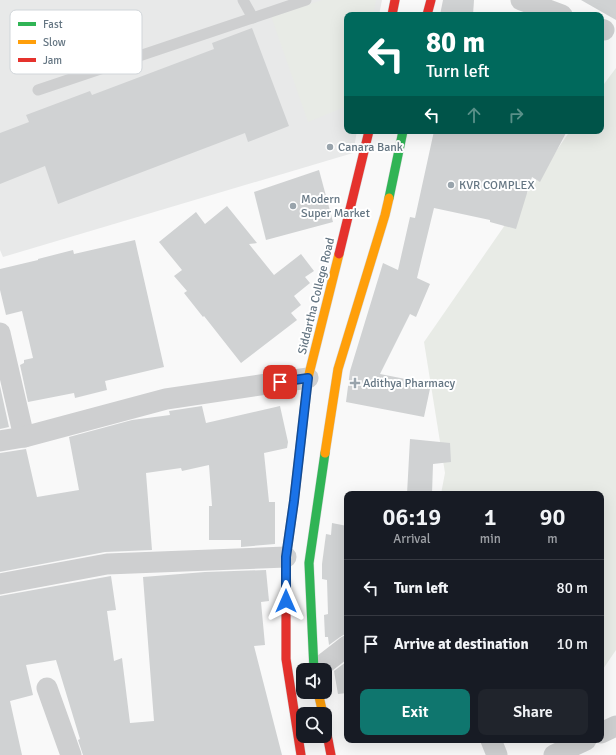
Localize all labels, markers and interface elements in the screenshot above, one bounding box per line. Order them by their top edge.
legend [10,10,142,74]
text: Fast [43,18,63,31]
text: 80 m [426,26,485,60]
icon: left [360,28,412,80]
text: Slow [43,36,66,49]
text: Jam [43,54,62,67]
text: Turn left [426,60,489,82]
icon: left [421,104,443,126]
icon: ahead [463,104,485,126]
icon: right [505,104,527,126]
place label: Canara Bank [338,140,403,155]
marker: Canara Bank [325,142,335,152]
place label: KVR COMPLEX [459,178,534,193]
marker: KVR COMPLEX [446,180,456,190]
place label: Modern Super Market [301,192,370,221]
marker: Modern Super Market [288,201,298,211]
street label: Siddartha College Road [295,236,338,356]
pin [263,365,297,399]
icon: arrive [269,371,291,393]
place label: Adithya Pharmacy [363,376,456,391]
marker: Adithya Pharmacy [350,378,360,388]
text: 06:19 [383,502,441,532]
text: 1 [484,502,497,532]
text: 90 [539,502,565,532]
text: Arrival [393,531,431,547]
text: min [480,531,501,547]
text: m [547,531,558,547]
icon: left [360,577,382,599]
text: Turn left [394,579,448,597]
text: 80 m [557,579,588,597]
position arrow [265,580,307,622]
icon: arrive [360,633,382,655]
text: Arrive at destination [394,635,529,653]
text: 10 m [557,635,588,653]
map controls [296,663,332,743]
button: sound [296,663,332,699]
button: Exit [360,689,470,735]
button: Share [478,689,588,735]
button: search [296,707,332,743]

